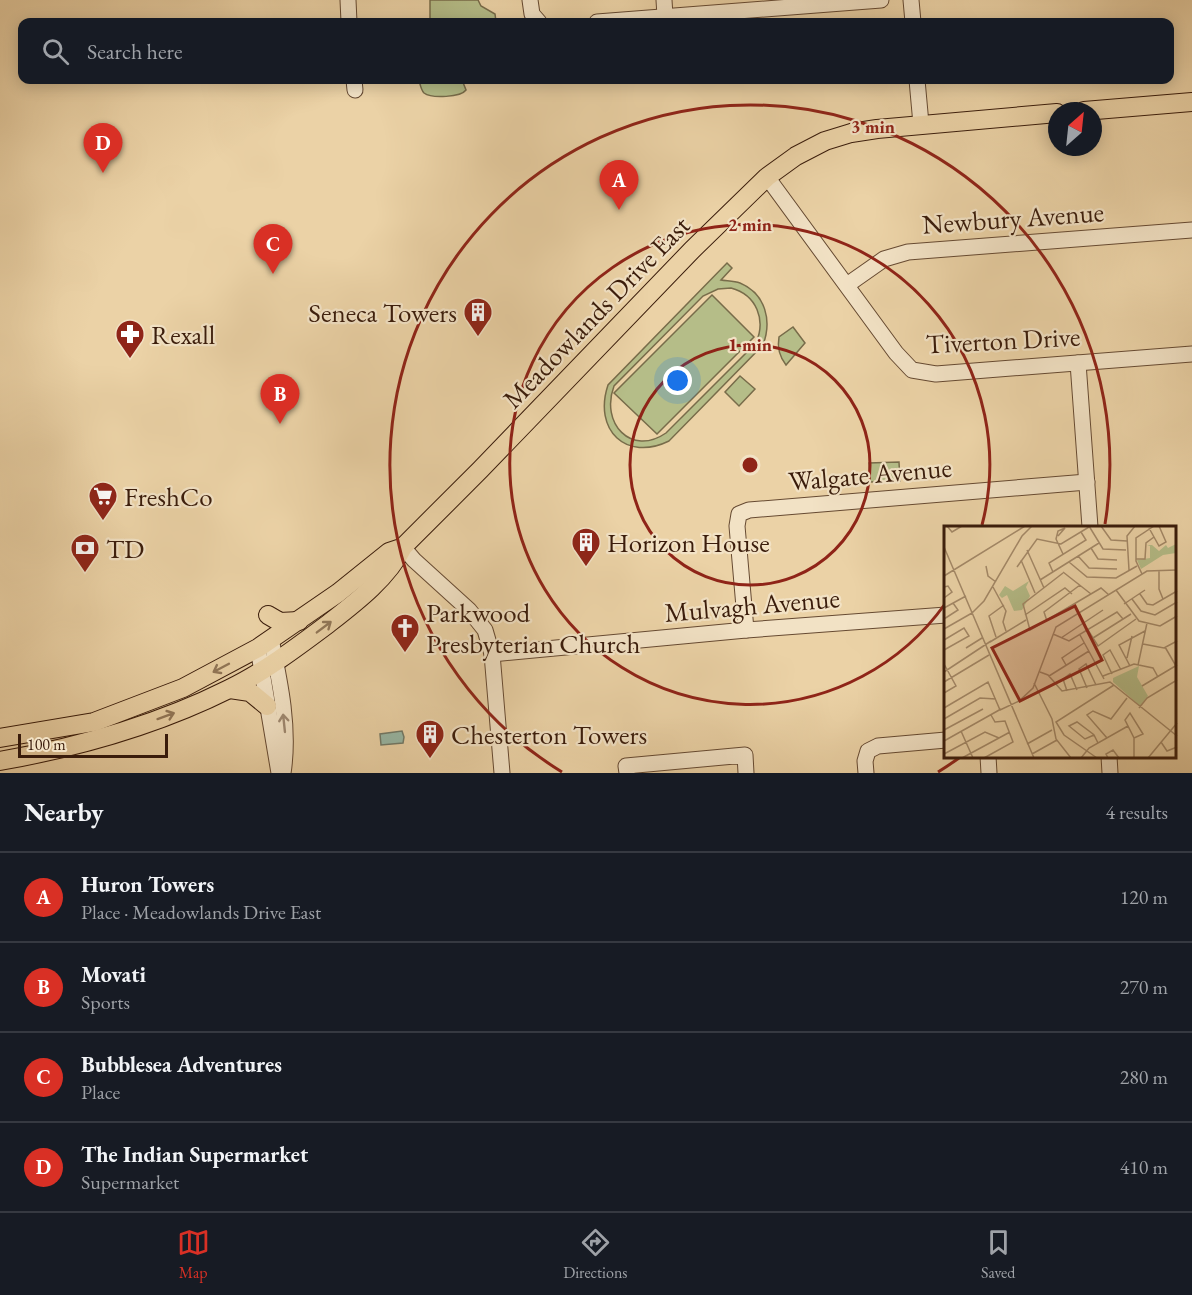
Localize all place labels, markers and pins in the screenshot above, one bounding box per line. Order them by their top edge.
pin: D [84,124,122,173]
pin: A [600,160,638,210]
pin: C [254,224,292,274]
place label: Seneca Towers [308,295,457,330]
building icon: Seneca Towers [462,296,494,338]
place label: Rexall [151,317,215,352]
pharmacy icon: Rexall [114,318,146,360]
pin: B [260,374,300,424]
centre of rings [740,455,760,475]
place label: FreshCo [124,479,213,514]
supermarket icon: FreshCo [87,480,119,522]
place label: Horizon House [607,525,770,560]
building icon: Horizon House [570,526,602,568]
place label: TD [106,531,144,566]
bank icon: TD [69,532,101,574]
place label: Parkwood Presbyterian Church [426,595,641,661]
church icon: Parkwood Presbyterian Church [389,612,421,654]
place label: Chesterton Towers [451,717,647,752]
building icon: Chesterton Towers [414,718,446,760]

